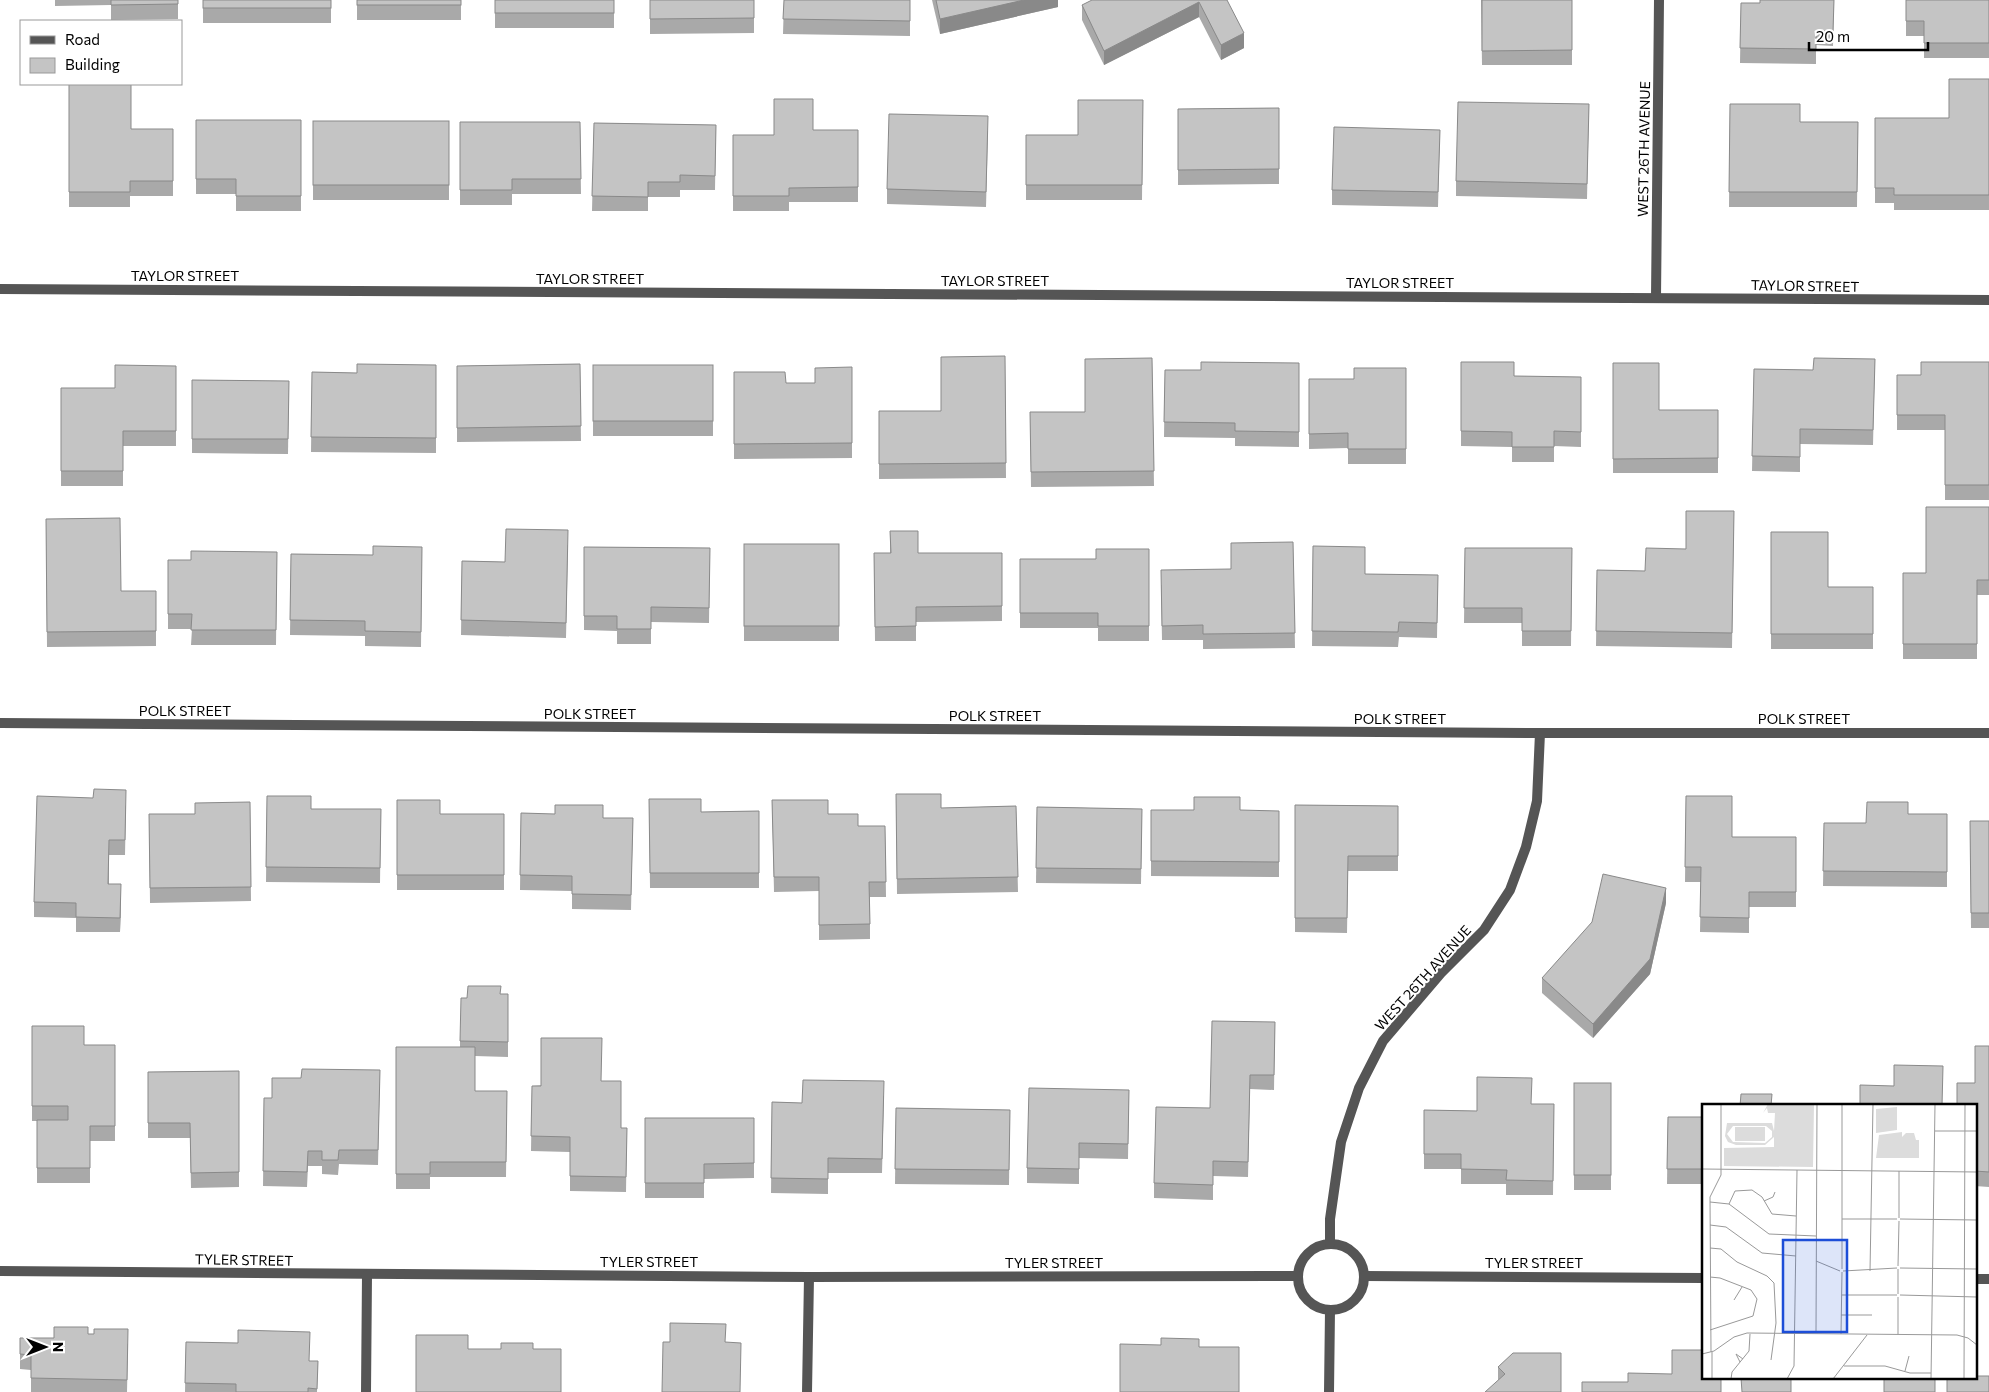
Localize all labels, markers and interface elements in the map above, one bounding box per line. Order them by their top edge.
legend [20,20,182,85]
scale bar [1809,20,1928,52]
text: 20 m [1816,27,1850,45]
text: Road [65,30,100,48]
text: Building [65,55,120,73]
street label: WEST 26TH AVENUE [1634,81,1653,217]
street label: TAYLOR STREET [131,267,239,284]
street label: TAYLOR STREET [536,270,644,287]
street label: TAYLOR STREET [941,272,1049,289]
street label: TAYLOR STREET [1346,274,1454,291]
street label: TAYLOR STREET [1751,276,1859,295]
street label: POLK STREET [139,702,231,719]
street label: POLK STREET [544,705,636,722]
street label: POLK STREET [949,707,1041,724]
street label: POLK STREET [1354,710,1446,727]
street label: POLK STREET [1758,710,1850,727]
street label: WEST 26TH AVENUE [1371,922,1474,1034]
inset map [1702,1104,1976,1380]
street label: TYLER STREET [195,1250,293,1269]
street label: TYLER STREET [600,1253,698,1270]
street label: TYLER STREET [1005,1254,1103,1271]
street label: TYLER STREET [1485,1254,1583,1271]
north arrow [20,1322,70,1372]
text: N [50,1342,67,1352]

